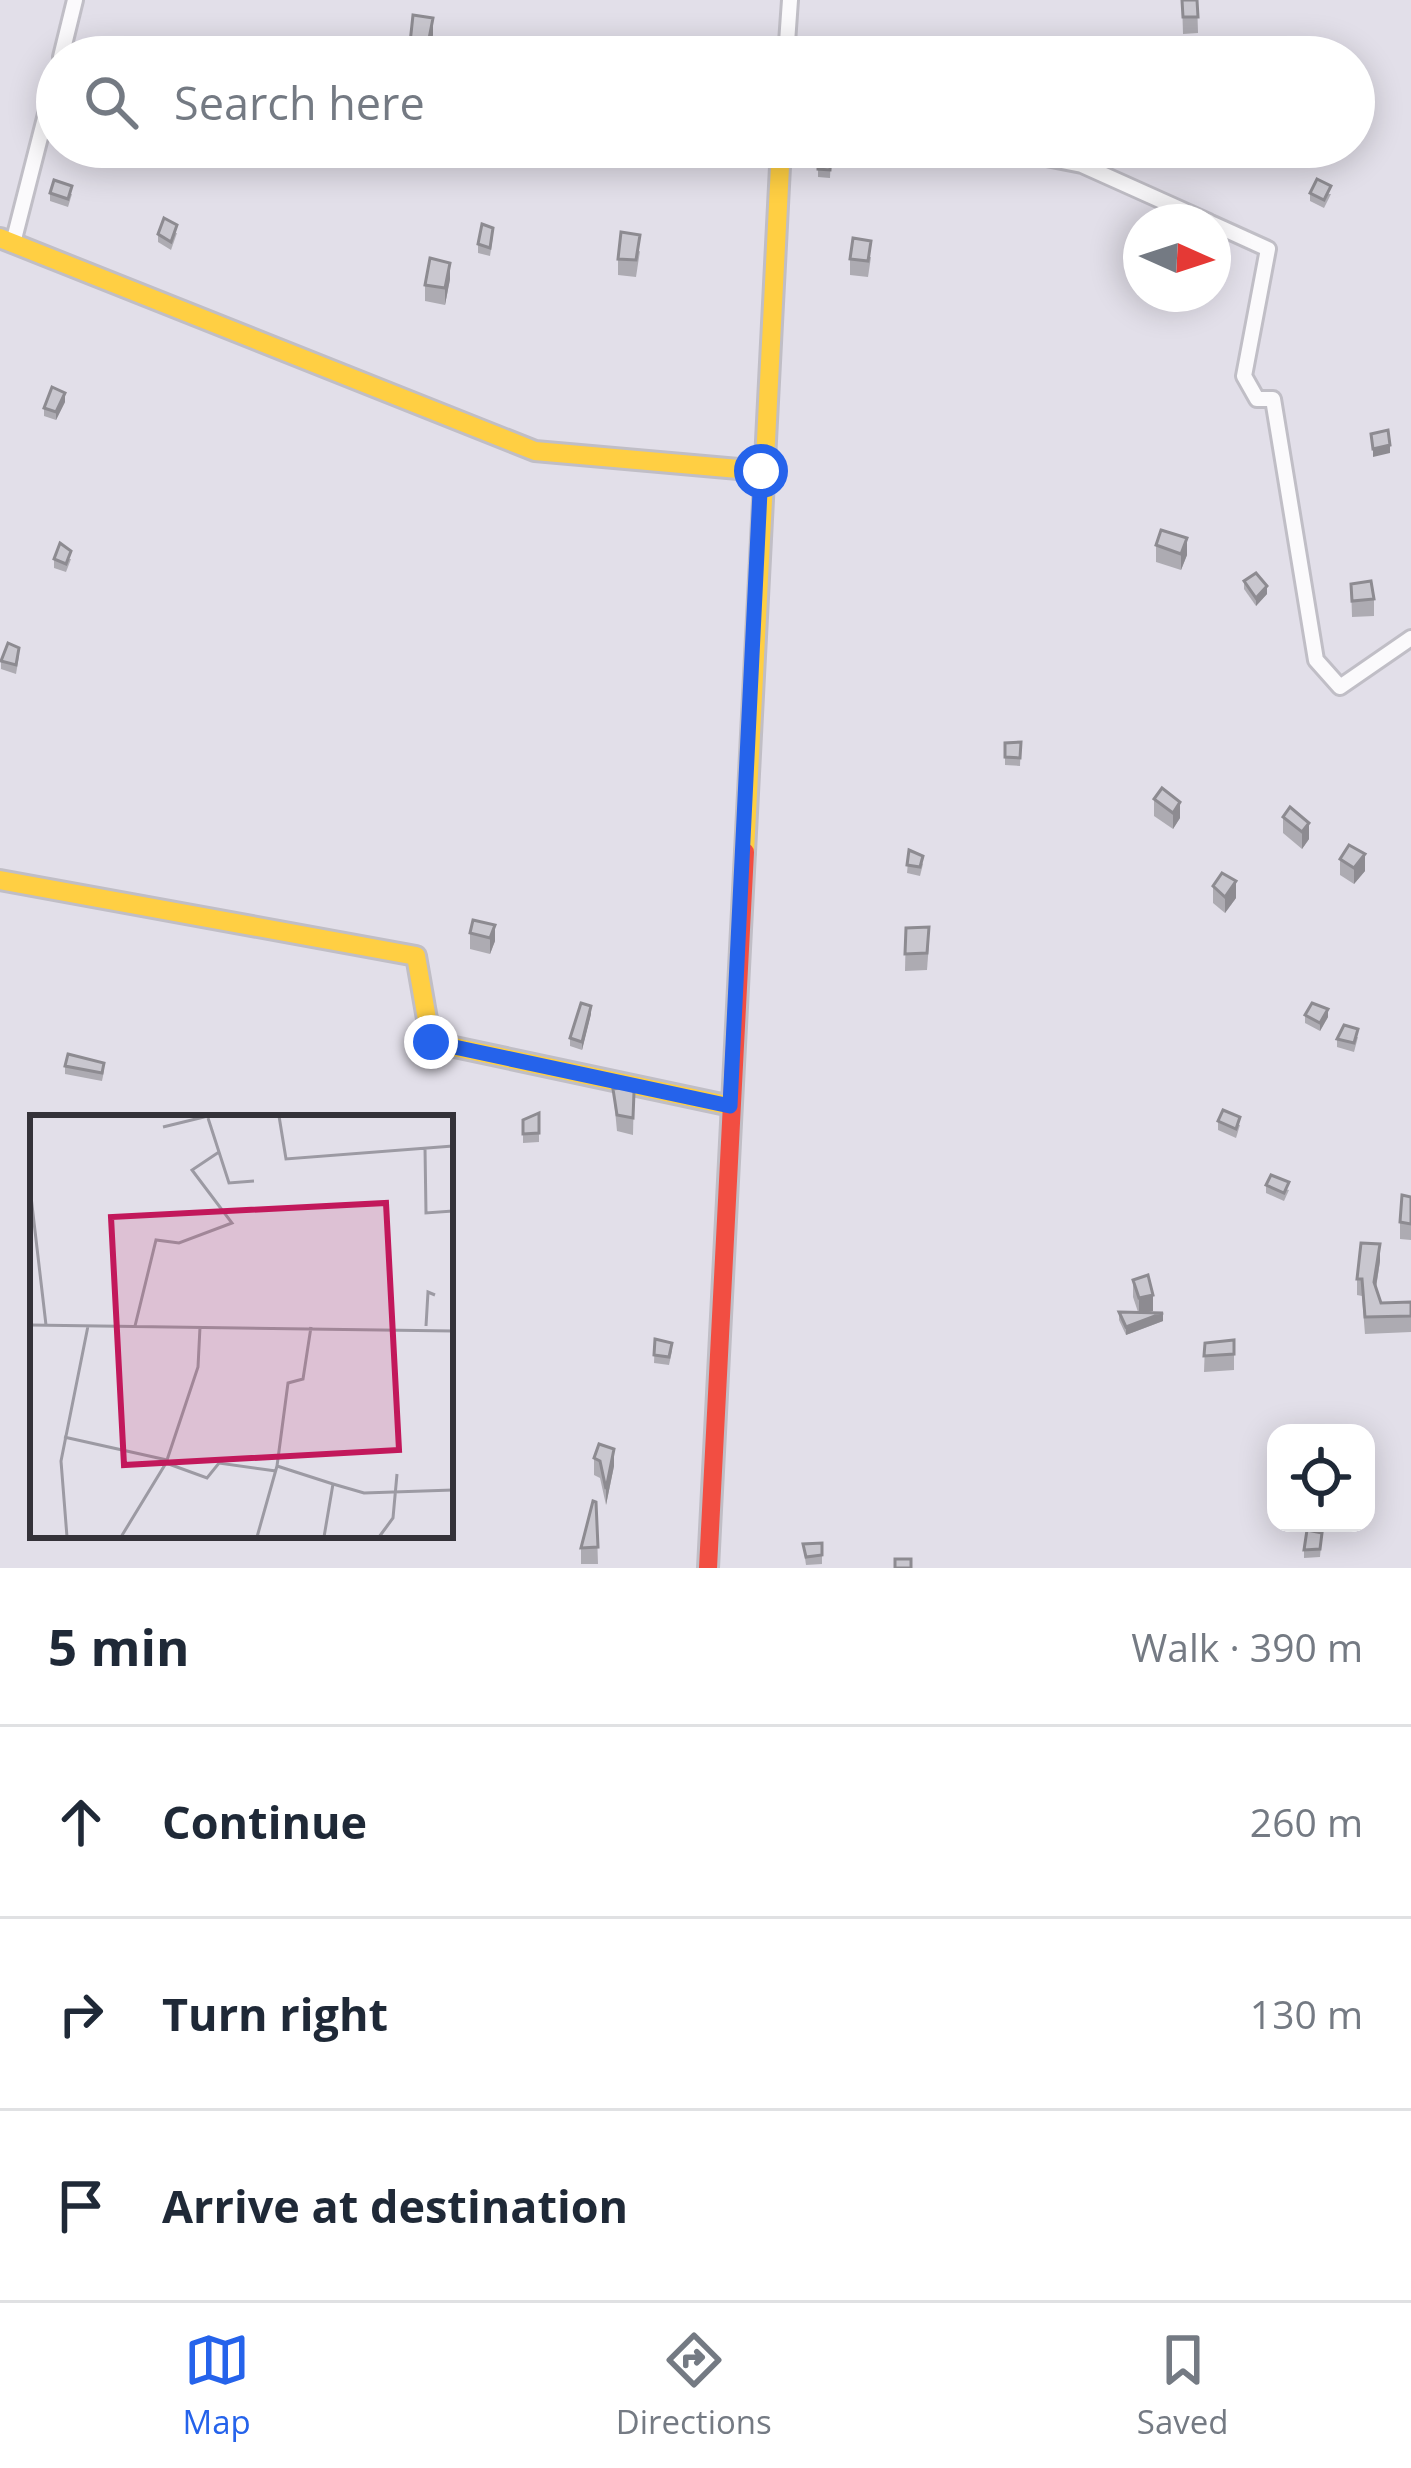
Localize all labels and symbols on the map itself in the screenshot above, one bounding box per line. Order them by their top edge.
north arrow [1123,204,1231,312]
route start [734,444,788,498]
route end [404,1015,458,1069]
inset map [30,1115,453,1538]

